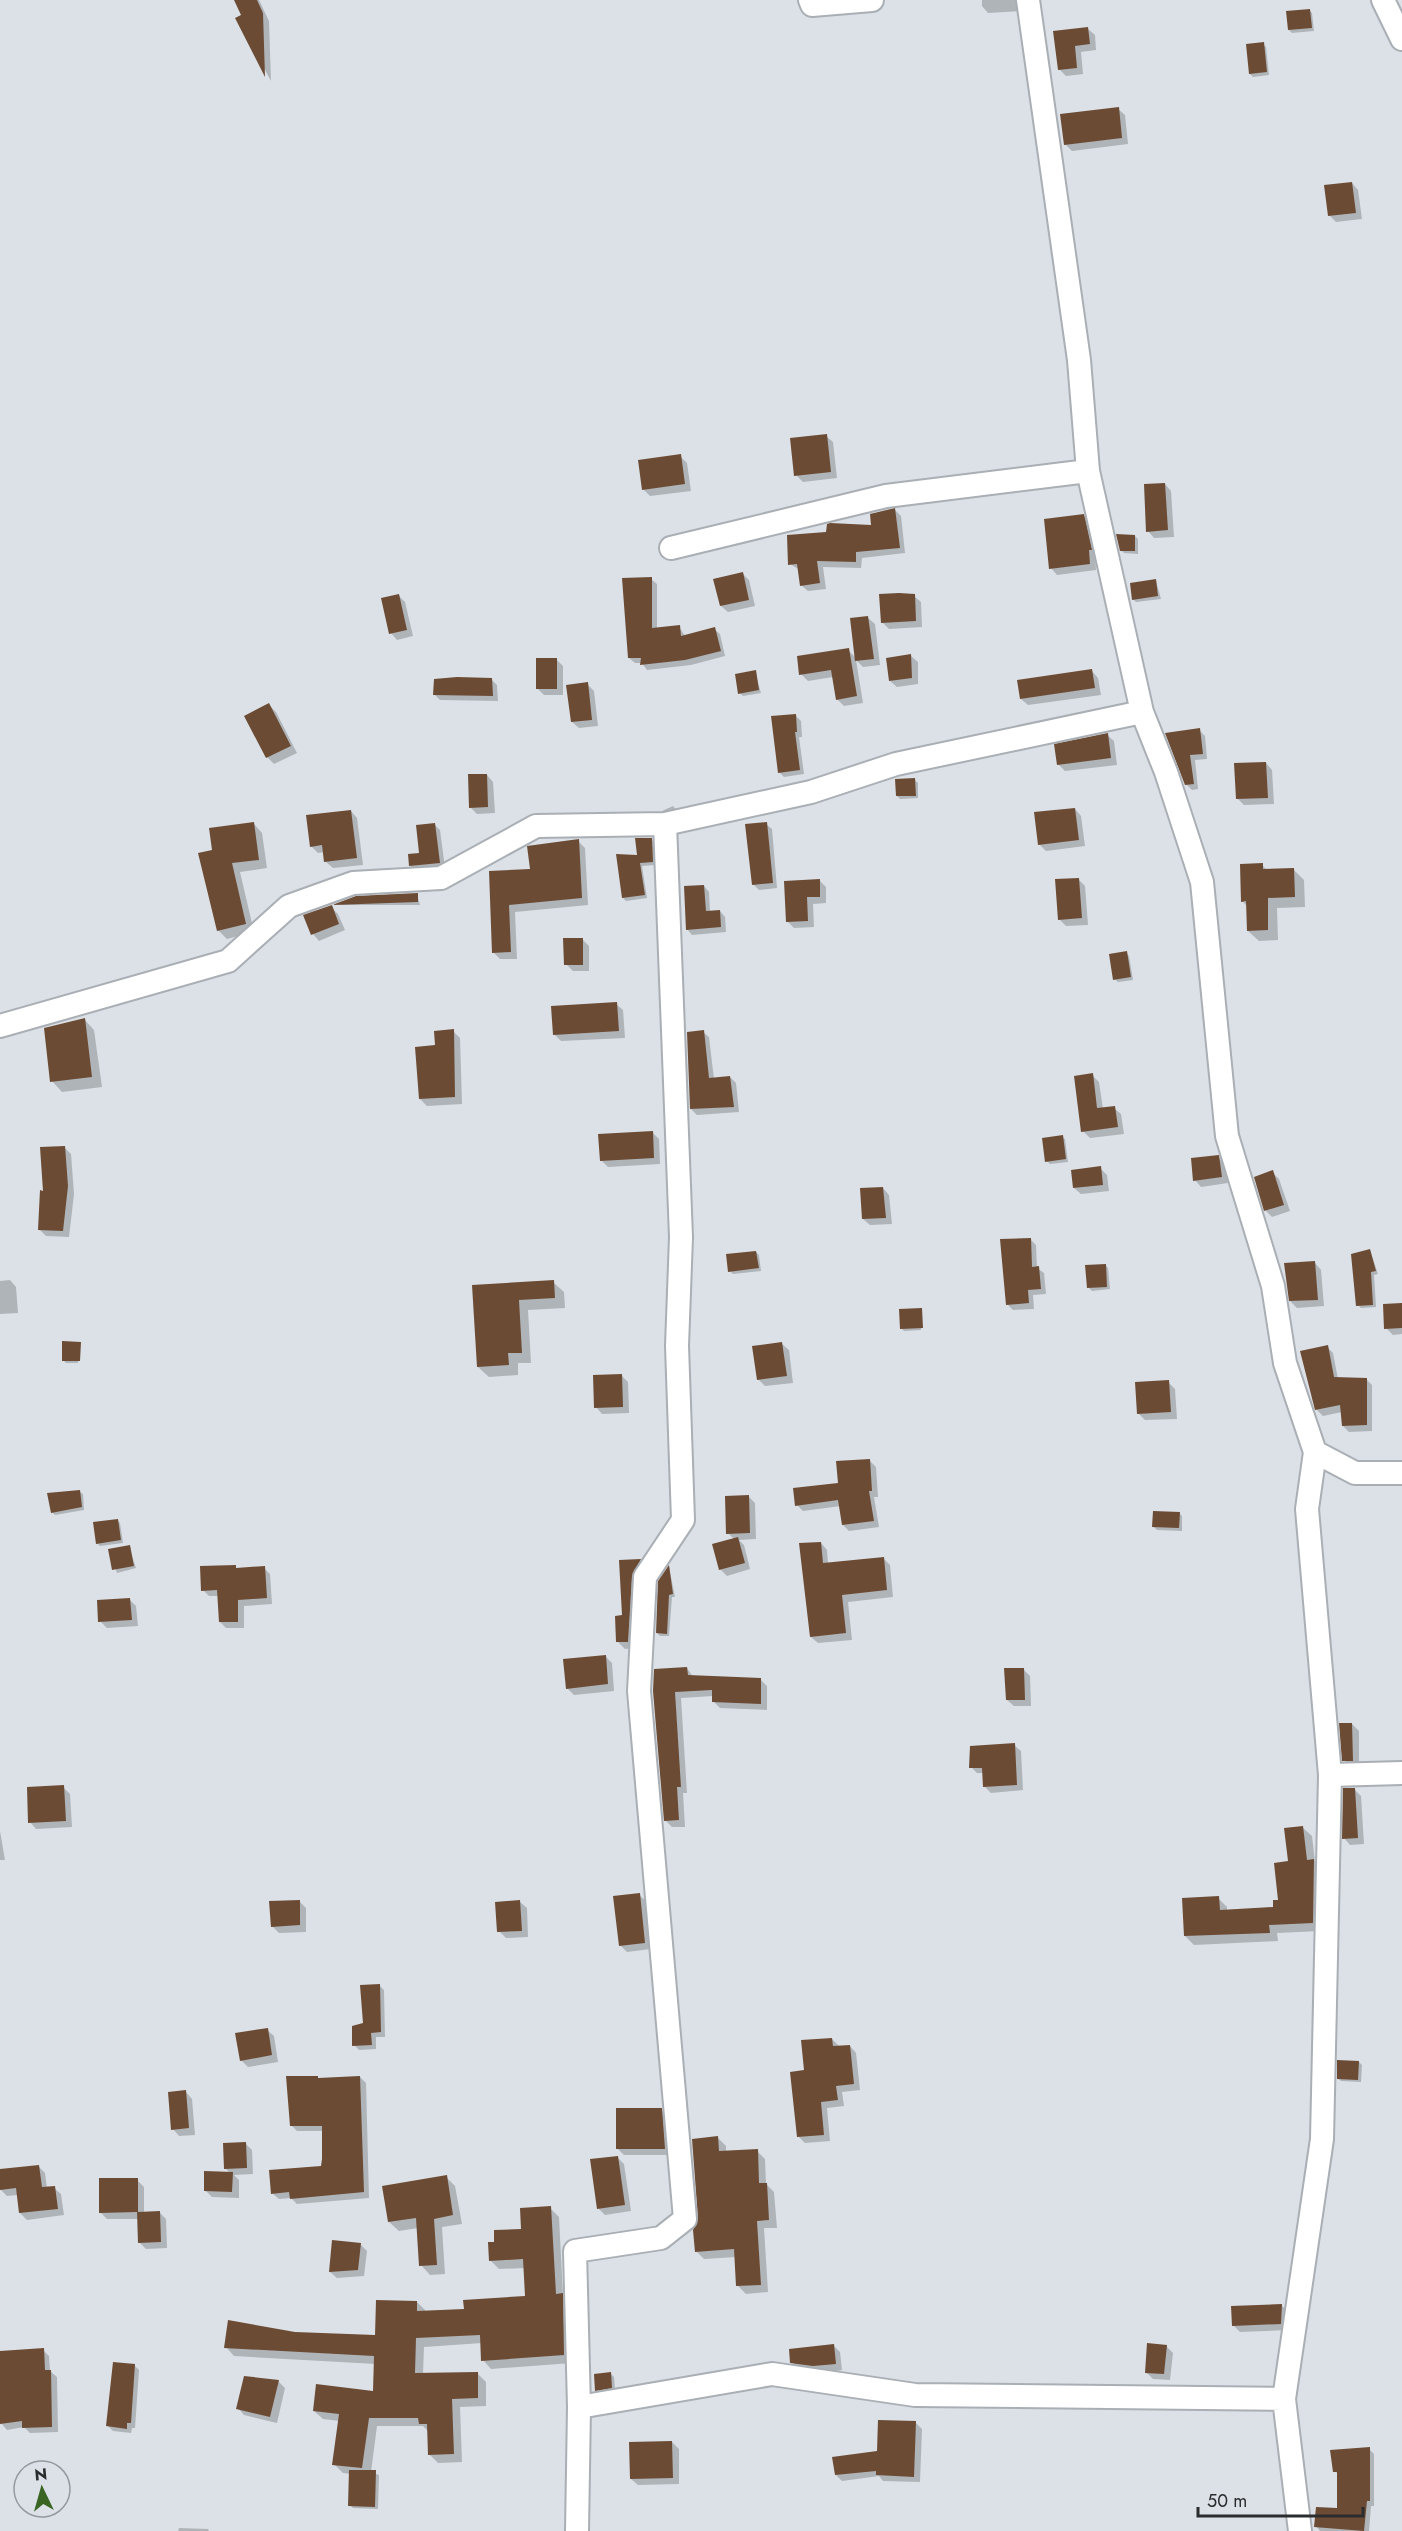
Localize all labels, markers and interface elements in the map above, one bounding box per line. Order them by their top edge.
north arrow [12,2459,72,2519]
text: N [33,2463,48,2487]
scale bar [1198,2480,1363,2518]
text: 50 m [1207,2488,1247,2514]

